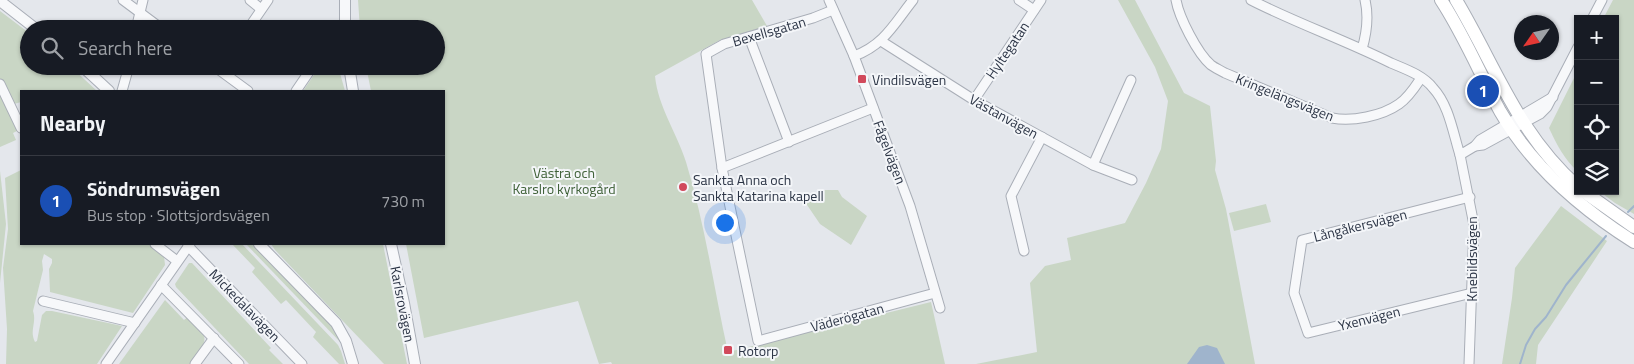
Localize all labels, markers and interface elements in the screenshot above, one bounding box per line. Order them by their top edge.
street label: Bexellsgatan [730,11,808,51]
north arrow [1514,15,1559,60]
map controls [1574,15,1619,195]
button: + [1574,15,1619,60]
street label: Hyltegatan [980,17,1034,83]
search box [20,20,445,75]
text: Search here [78,33,172,62]
icon: search [38,34,66,62]
button: − [1574,60,1619,105]
street label: Kringelängsvägen [1233,68,1337,126]
place label: Vindilsvägen [872,69,946,90]
pin: 1 [1467,72,1499,110]
marker: Vindilsvägen [856,73,868,85]
street label: Västanvägen [966,88,1042,144]
button: locate [1574,105,1619,150]
text: Nearby [40,107,105,139]
street label: Fågelvägen [868,117,912,187]
button: layers [1574,150,1619,195]
park label: Västra och Karslro kyrkogård [512,162,616,199]
place label: Sankta Anna och Sankta Katarina kapell [693,169,824,206]
text: Söndrumsvägen [87,174,220,203]
marker: Sankta Anna och Sankta Katarina kapell [677,181,689,193]
text: 1 [52,189,60,213]
text: 730 m [381,189,425,213]
text: Bus stop · Slottsjordsvägen [87,203,270,227]
street label: Långåkersvägen [1311,203,1409,247]
your location [712,210,738,236]
street label: Knebildsvägen [1461,216,1482,302]
street label: Mickedalavägen [205,264,285,346]
street label: Karlsrovägen [385,264,421,344]
street label: Väderögatan [808,297,886,337]
street label: Yxenvägen [1336,300,1402,336]
place label: Rotorp [738,340,778,361]
marker: Rotorp [722,344,734,356]

